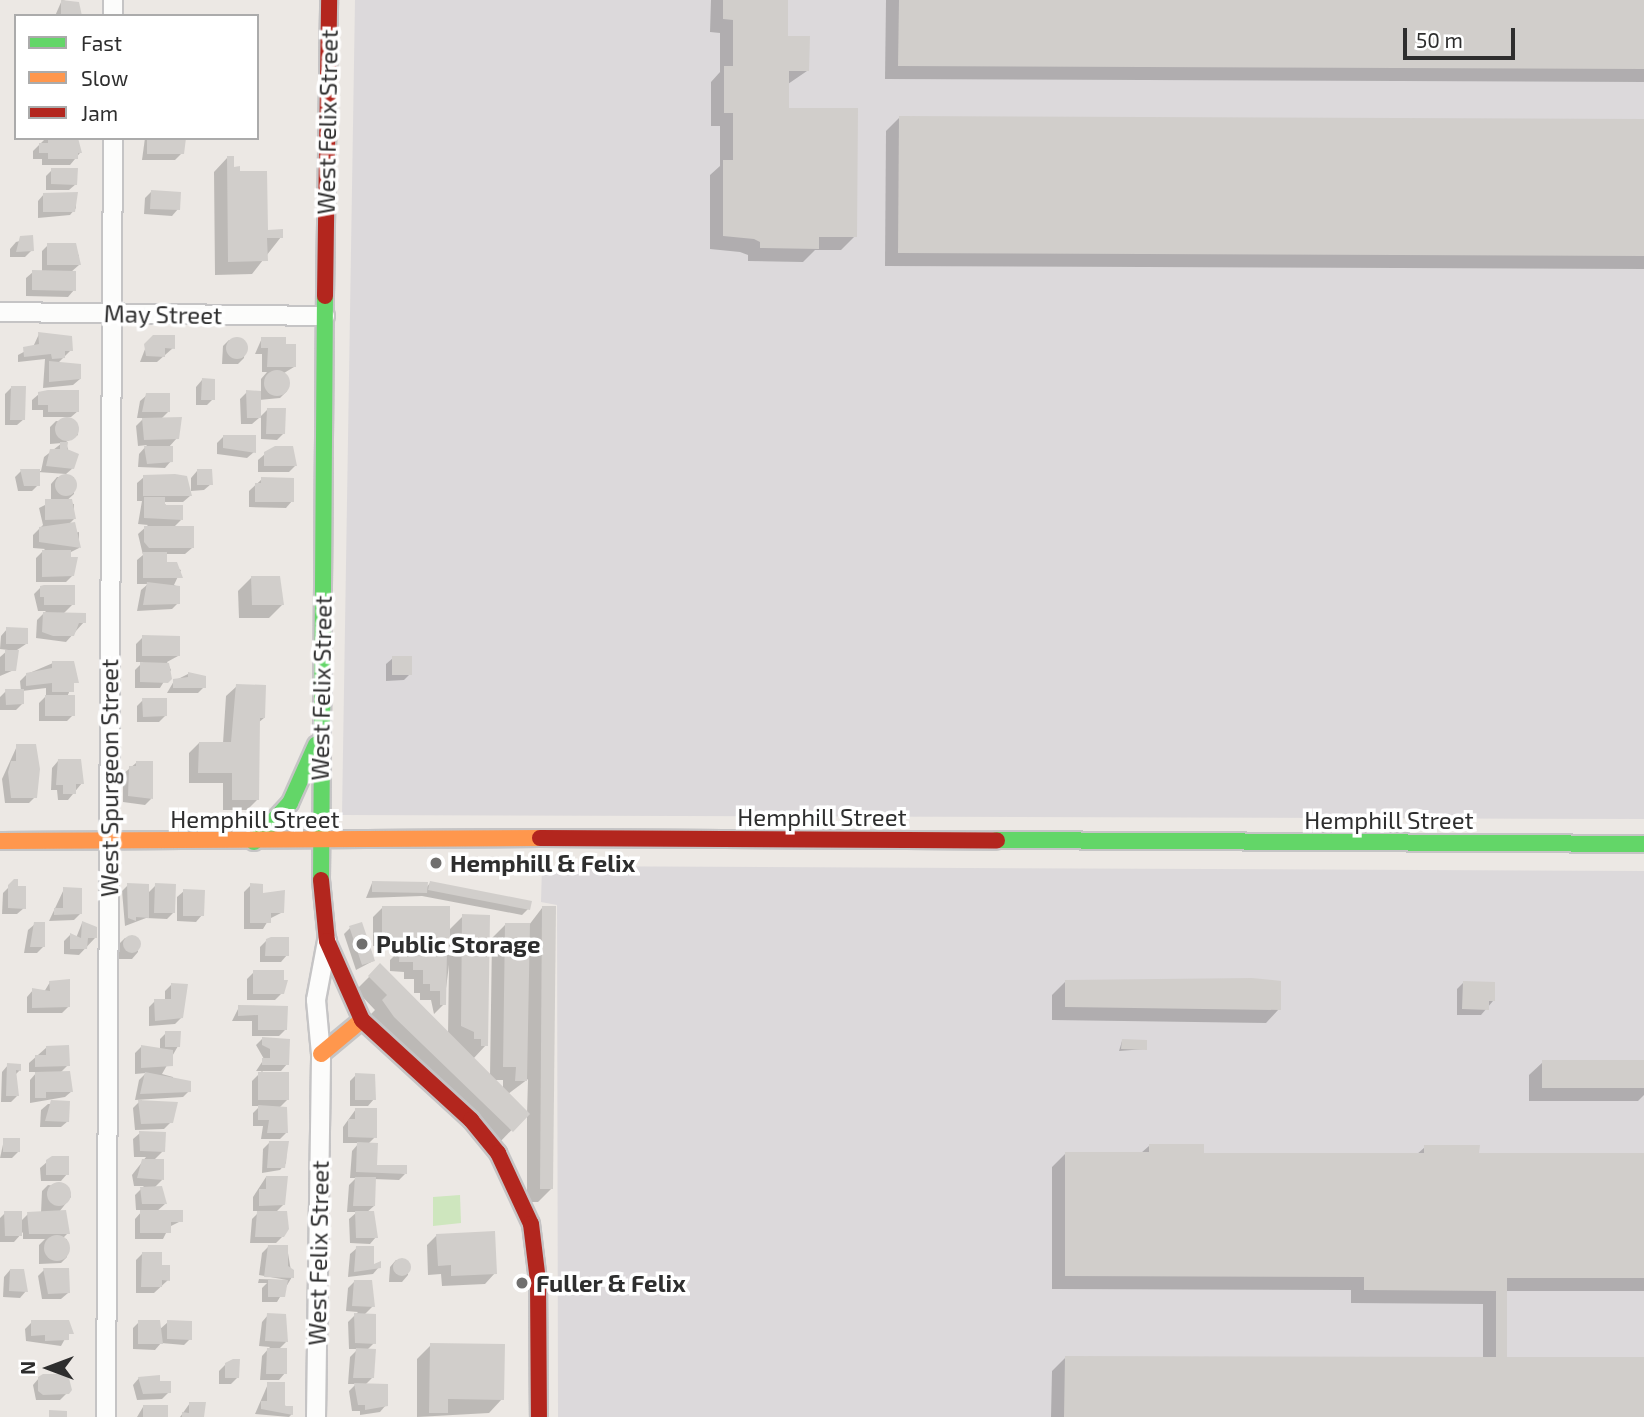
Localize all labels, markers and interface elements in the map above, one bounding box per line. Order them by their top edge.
legend [14,14,259,140]
scale bar [1406,14,1518,58]
text: 50 m [1416,27,1463,52]
street label: West Felix Street [311,29,343,215]
text: Fast [81,30,122,55]
text: Slow [81,65,128,90]
text: Jam [81,100,118,125]
street label: May Street [103,299,223,329]
street label: West Felix Street [305,595,337,781]
street label: West Spurgeon Street [95,659,123,897]
street label: Hemphill Street [737,803,907,831]
street label: Hemphill Street [170,805,340,833]
street label: Hemphill Street [1304,806,1474,834]
place label: Hemphill & Felix [450,849,636,877]
marker: Hemphill & Felix [428,855,444,871]
place label: Public Storage [376,930,540,958]
marker: Public Storage [354,936,370,952]
street label: West Felix Street [302,1160,334,1346]
place label: Fuller & Felix [536,1269,686,1297]
marker: Fuller & Felix [514,1275,530,1291]
north arrow [14,1333,84,1403]
text: N [16,1361,39,1375]

